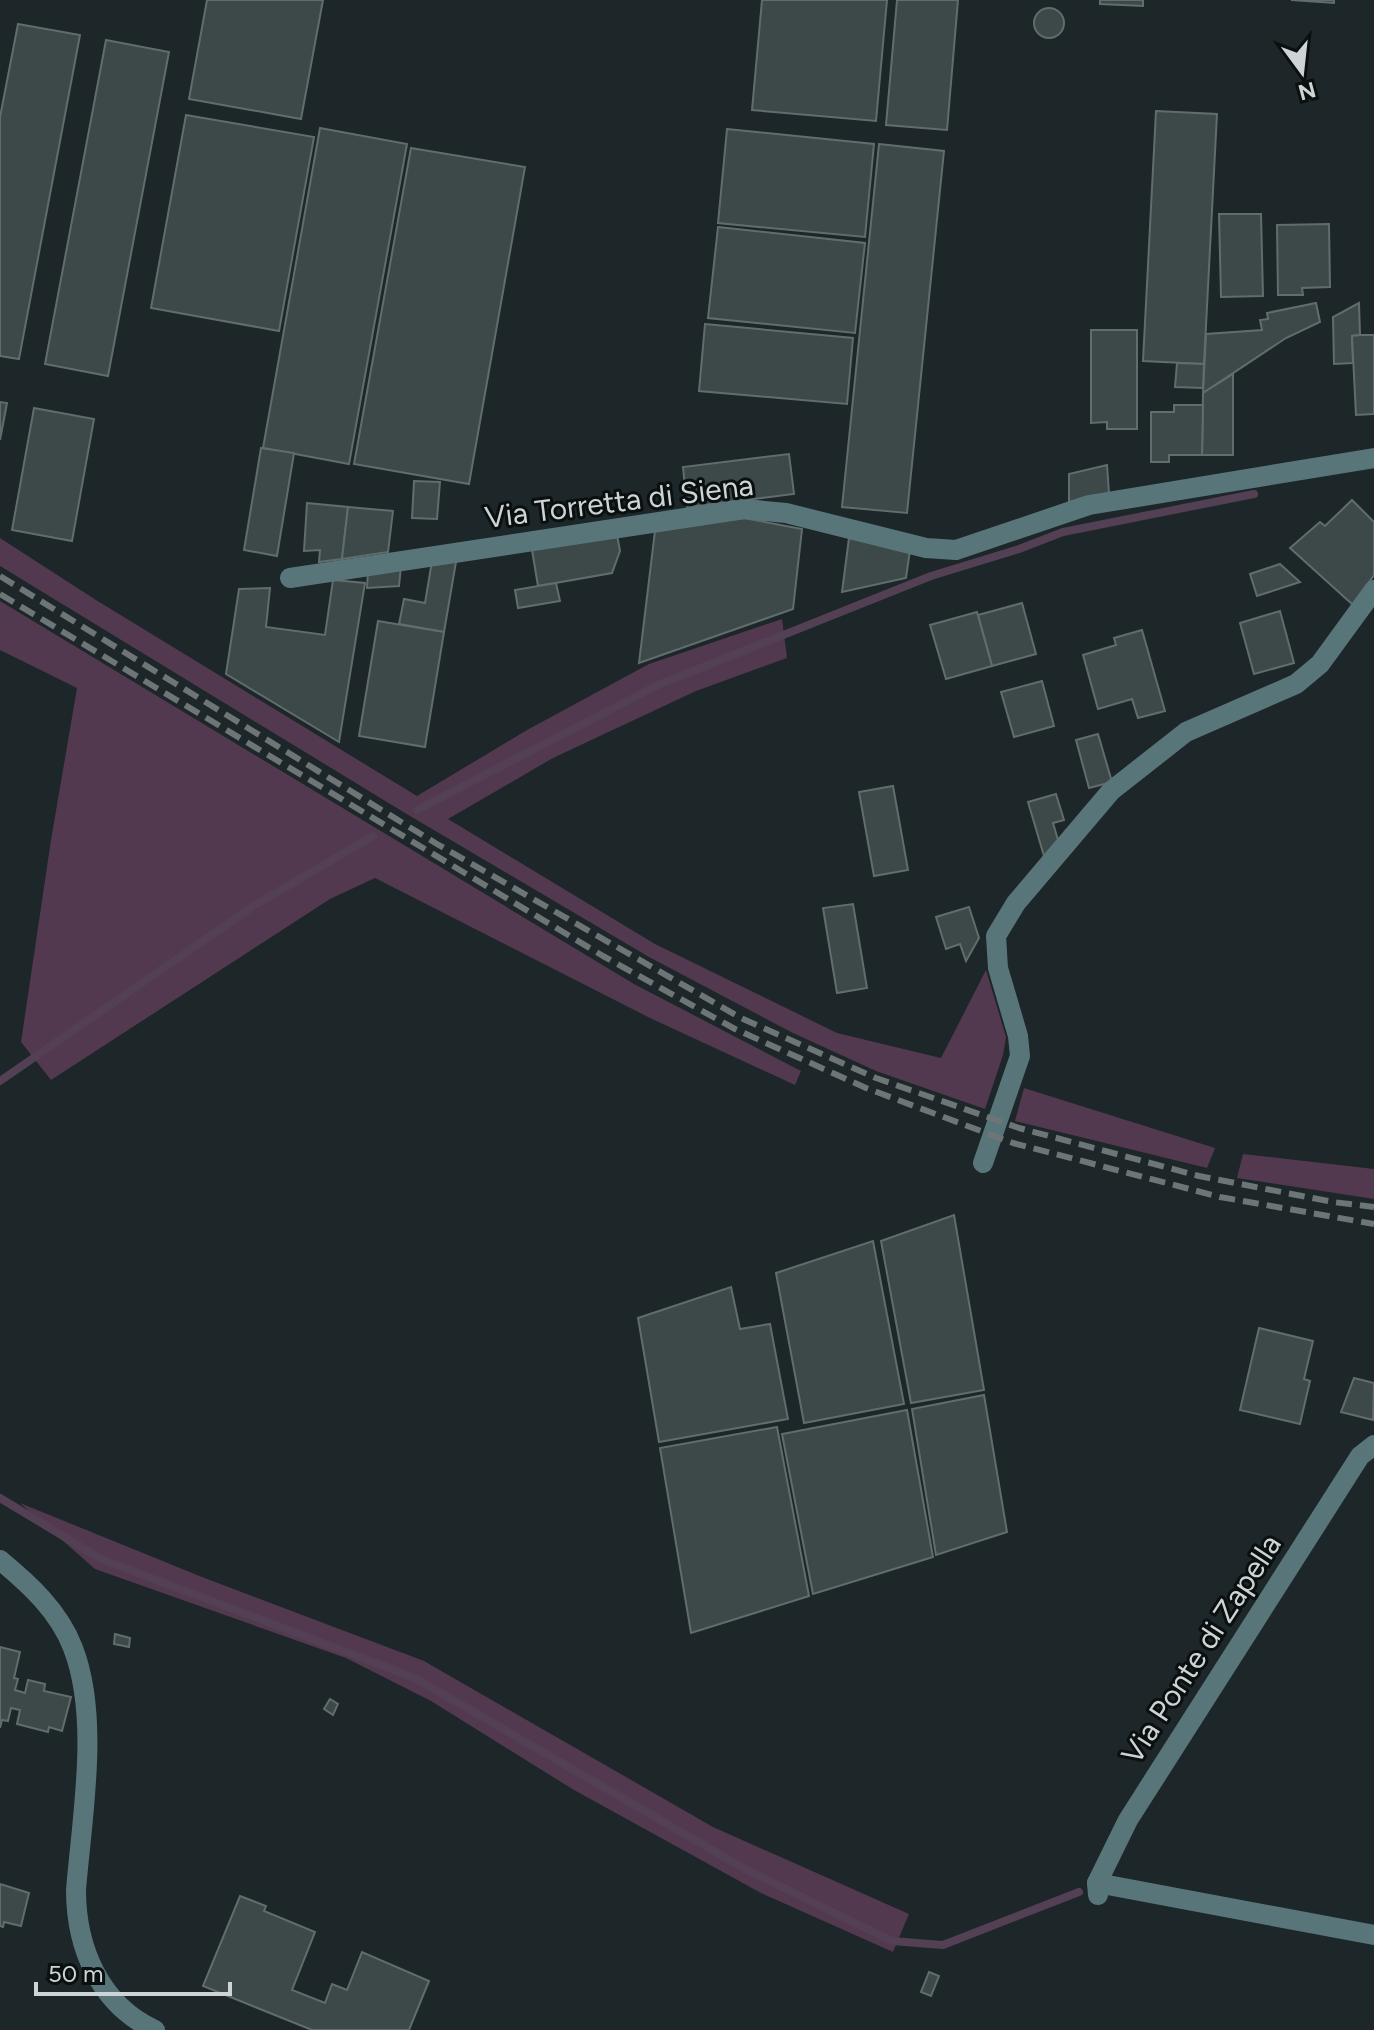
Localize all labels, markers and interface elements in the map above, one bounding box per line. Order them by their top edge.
north arrow [1262,32,1342,112]
text: N [1295,76,1319,106]
street label: Via Torretta di Siena [483,466,755,536]
street label: Via Ponte di Zapella [1113,1527,1289,1771]
scale bar [36,1946,230,1996]
text: 50 m [48,1959,104,1988]

